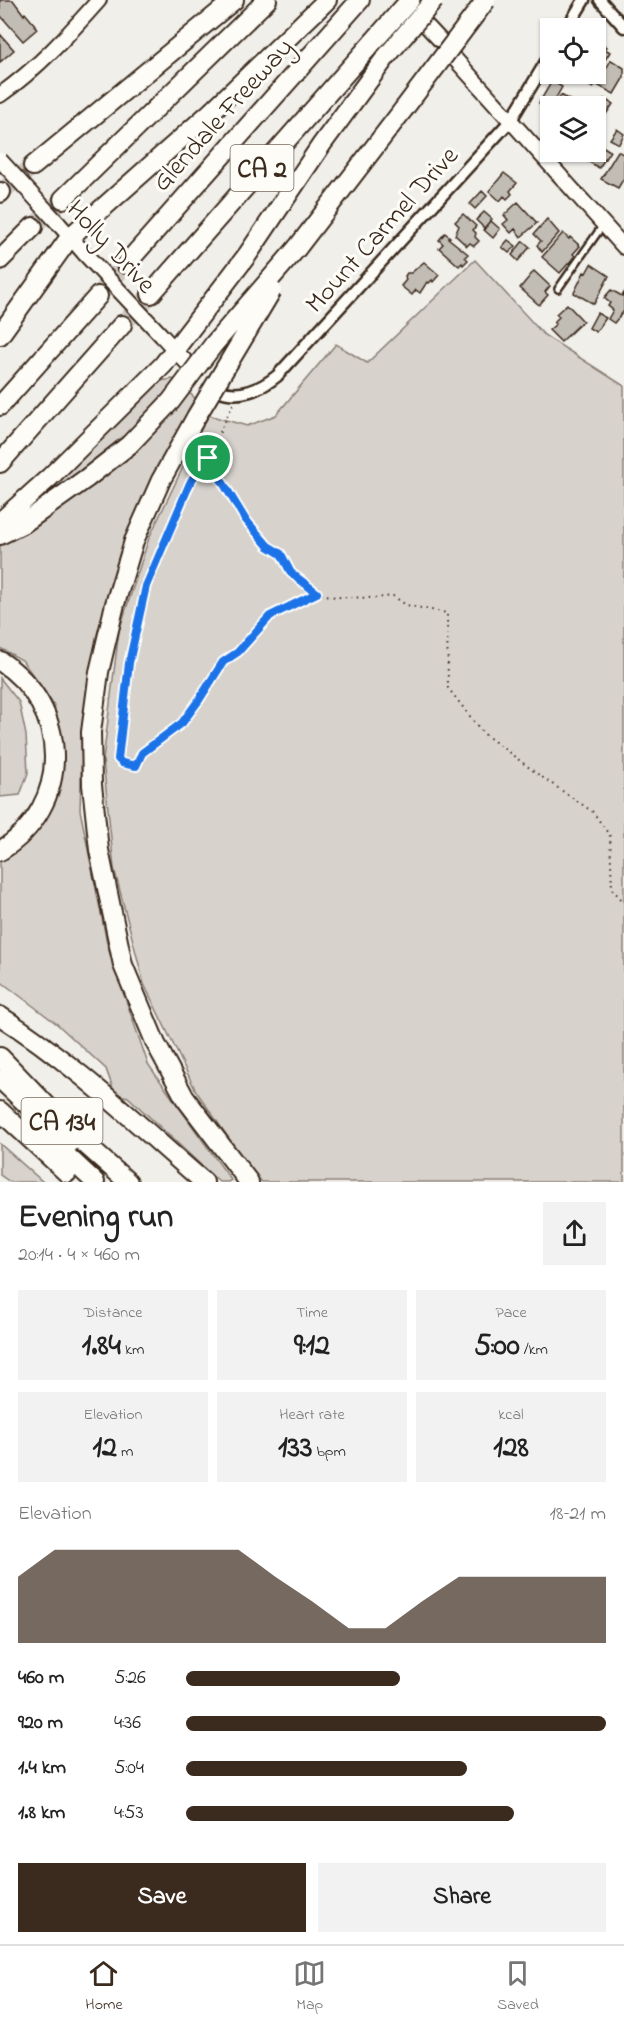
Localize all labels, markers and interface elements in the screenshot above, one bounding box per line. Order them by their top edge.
map controls [540,18,606,162]
button: locate [540,18,606,84]
street label: Glendale Freeway [144,30,304,201]
button: layers [540,96,606,162]
street label: Mount Carmel Drive [297,138,469,323]
road number: CA 2 [230,145,294,191]
street label: Holly Drive [56,192,165,304]
pin [182,432,233,483]
icon: arrive [191,441,224,474]
road number: CA 134 [22,1098,103,1144]
text: Evening run [18,1194,173,1242]
button: share [543,1202,606,1265]
text: 20:14 · 4 × 460 m [18,1241,140,1270]
text: Distance [84,1301,142,1325]
text: Time [296,1301,328,1325]
text: Pace [495,1301,527,1325]
text: 1.84 [82,1325,121,1369]
text: 9:12 [294,1325,330,1369]
text: 5:00 [474,1325,520,1369]
text: km [121,1338,144,1362]
text: /km [520,1338,548,1362]
text: Elevation [84,1403,142,1427]
text: Heart rate [279,1403,345,1427]
text: kcal [498,1403,524,1427]
text: 12 [93,1427,117,1471]
text: 133 [278,1427,312,1471]
text: 128 [493,1427,529,1471]
text: m [117,1440,133,1464]
text: bpm [312,1440,346,1464]
text: Elevation [18,1500,92,1529]
text: 18–21 m [550,1500,606,1529]
text: 460 m [18,1664,64,1693]
text: 5:26 [114,1664,146,1693]
text: 920 m [18,1709,63,1738]
text: 4:36 [114,1709,141,1738]
text: 1.4 km [18,1754,66,1783]
text: 5:04 [114,1754,144,1783]
text: 1.8 km [18,1799,65,1828]
text: 4:53 [114,1799,144,1828]
button: Save [18,1863,306,1932]
button: Share [318,1863,606,1932]
tab: Home [85,1957,123,2017]
tab: Map [293,1957,326,2017]
tab: Saved [497,1957,539,2017]

